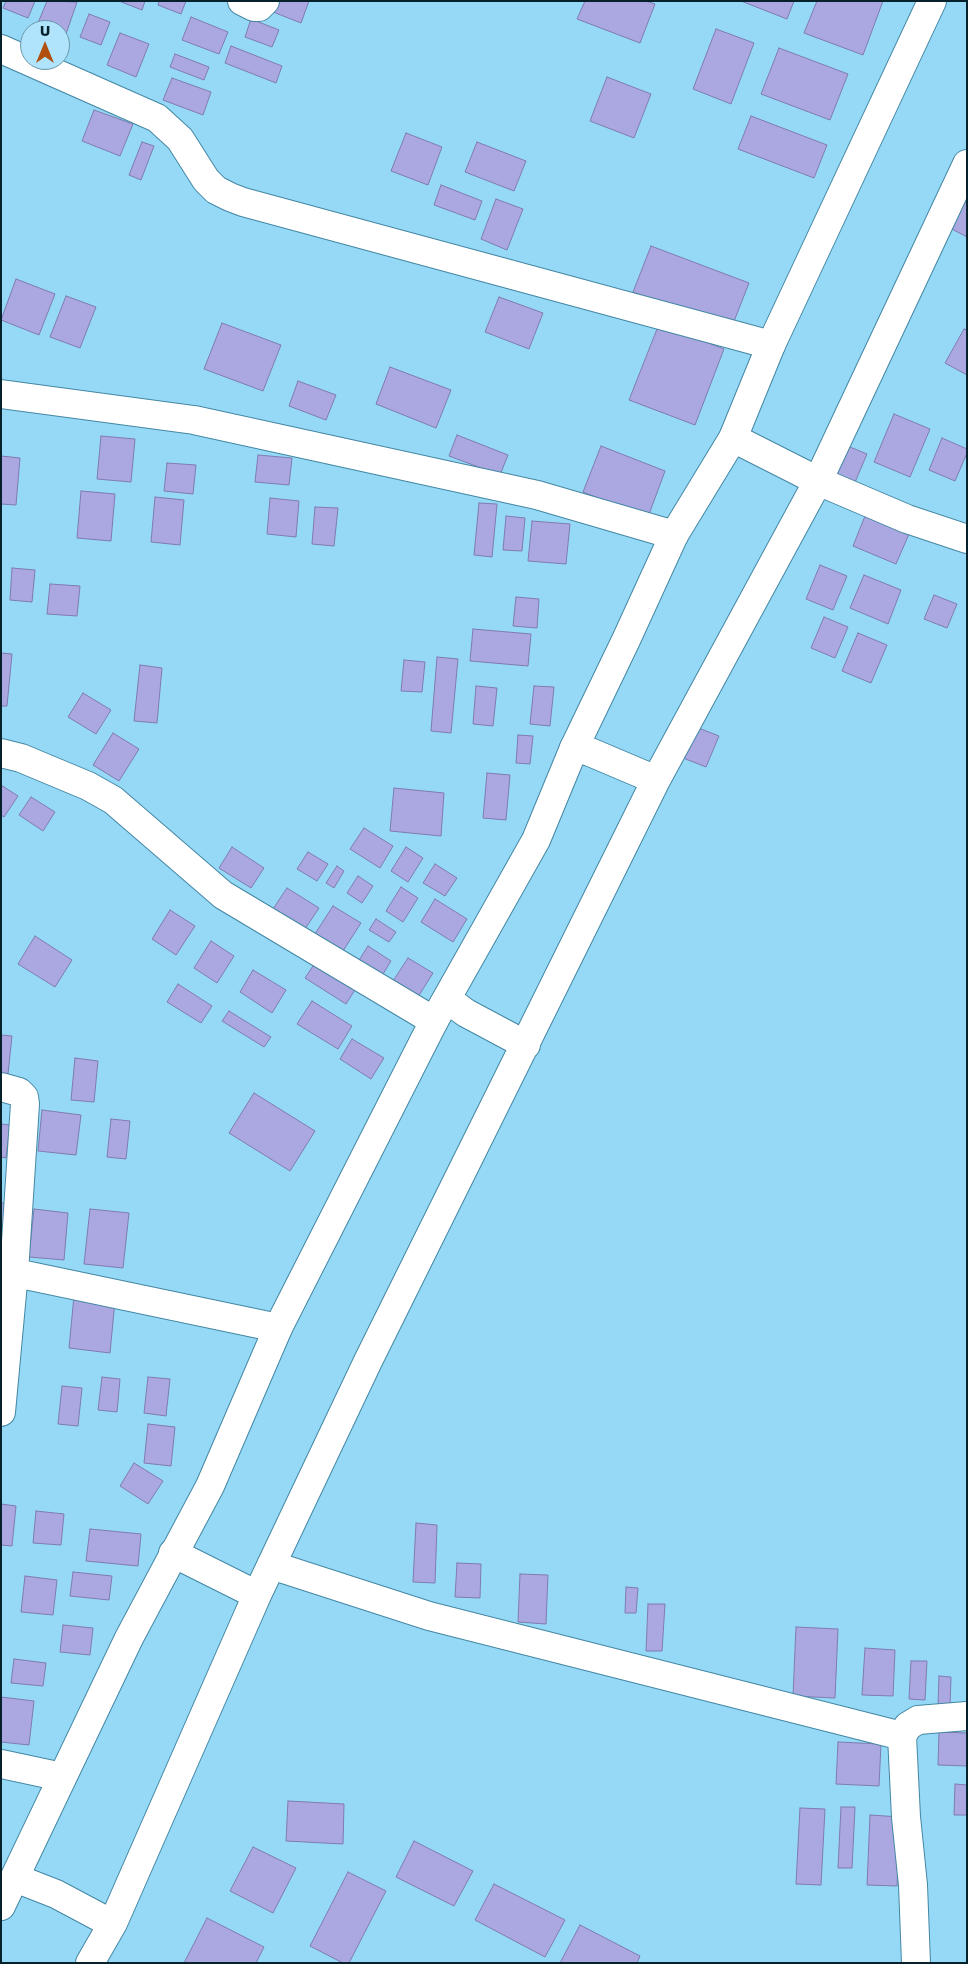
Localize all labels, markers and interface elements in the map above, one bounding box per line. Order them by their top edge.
north arrow [20,20,70,70]
text: U [40,22,50,39]

